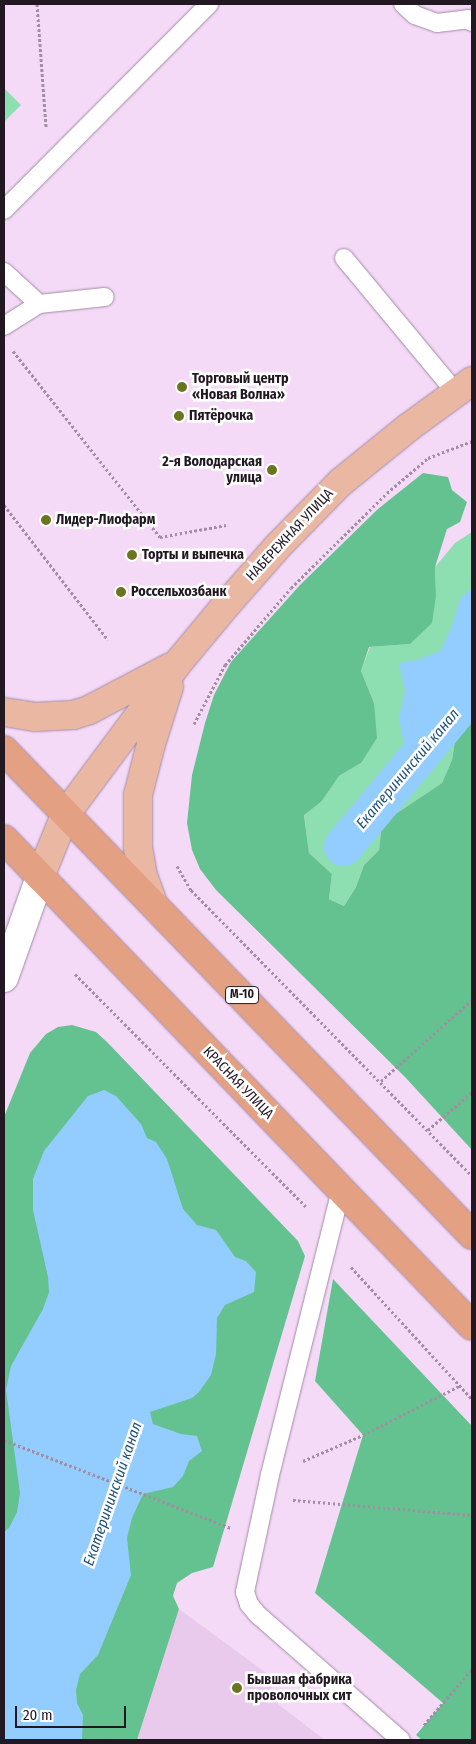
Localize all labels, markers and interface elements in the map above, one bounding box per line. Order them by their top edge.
place label: Торговый центр «Новая Волна» [192,371,289,404]
marker: Торговый центр «Новая Волна» [176,381,188,393]
place label: Пятёрочка [189,408,253,424]
marker: Пятёрочка [173,410,185,422]
place label: 2-я Володарская улица [162,454,262,487]
marker: 2-я Володарская улица [266,464,278,476]
street label: НАБЕРЕЖНАЯ УЛИЦА [243,485,337,585]
place label: Лидер-Лиофарм [56,512,155,528]
marker: Лидер-Лиофарм [40,514,52,526]
place label: Торты и выпечка [142,547,244,563]
marker: Торты и выпечка [126,549,138,561]
place label: Россельхозбанк [131,584,226,600]
marker: Россельхозбанк [115,586,127,598]
water label: Екатерининский канал [353,705,463,833]
road number: М-10 [224,986,260,1004]
street label: КРАСНАЯ УЛИЦА [199,1043,277,1123]
water label: Екатерининский канал [80,1420,146,1568]
place label: Бывшая фабрика проволочных сит [247,1672,352,1704]
marker: Бывшая фабрика проволочных сит [231,1682,243,1694]
scale bar [18,1696,129,1728]
text: 20 m [23,1706,53,1724]

